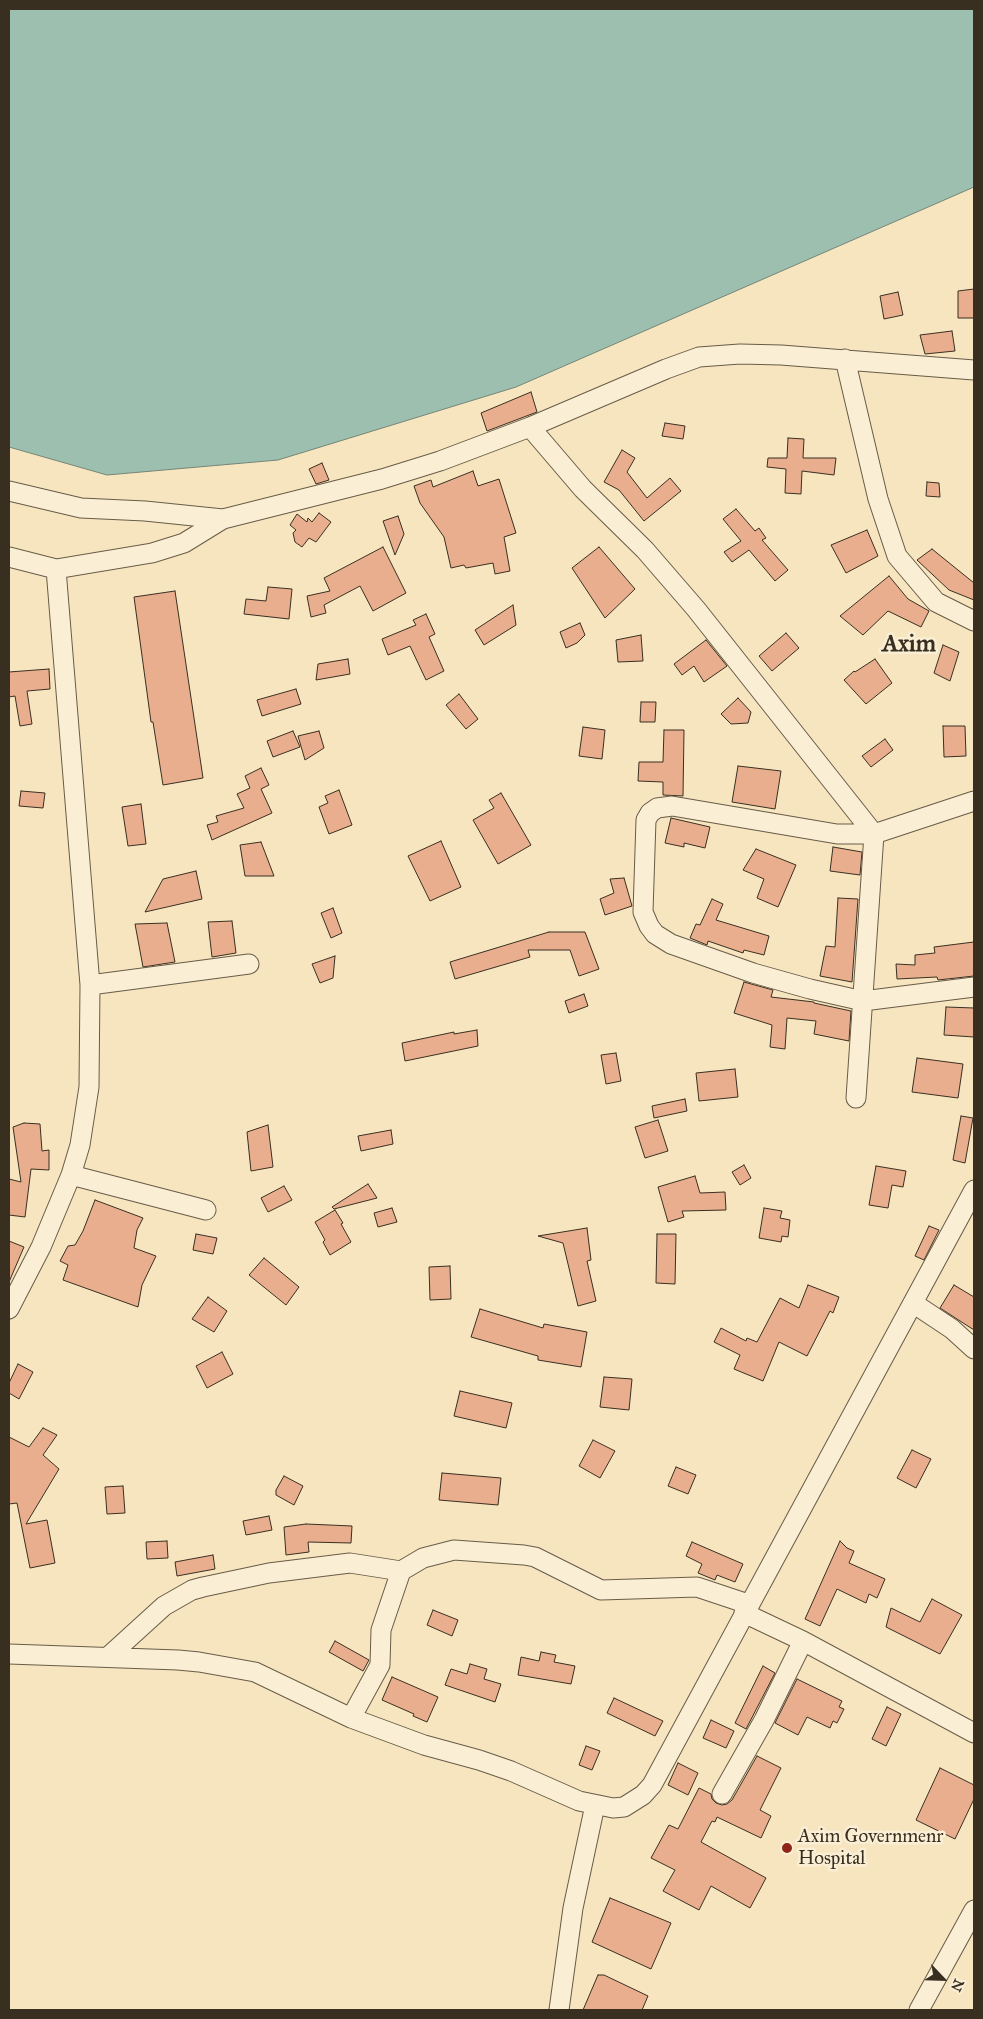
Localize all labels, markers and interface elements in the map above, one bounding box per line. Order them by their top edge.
district label: Axim [882,631,936,659]
place label: Axim Governmenr Hospital [798,1826,943,1870]
marker: Axim Governmenr Hospital [780,1841,794,1855]
north arrow [918,1954,968,2004]
text: N [947,1976,967,1994]

